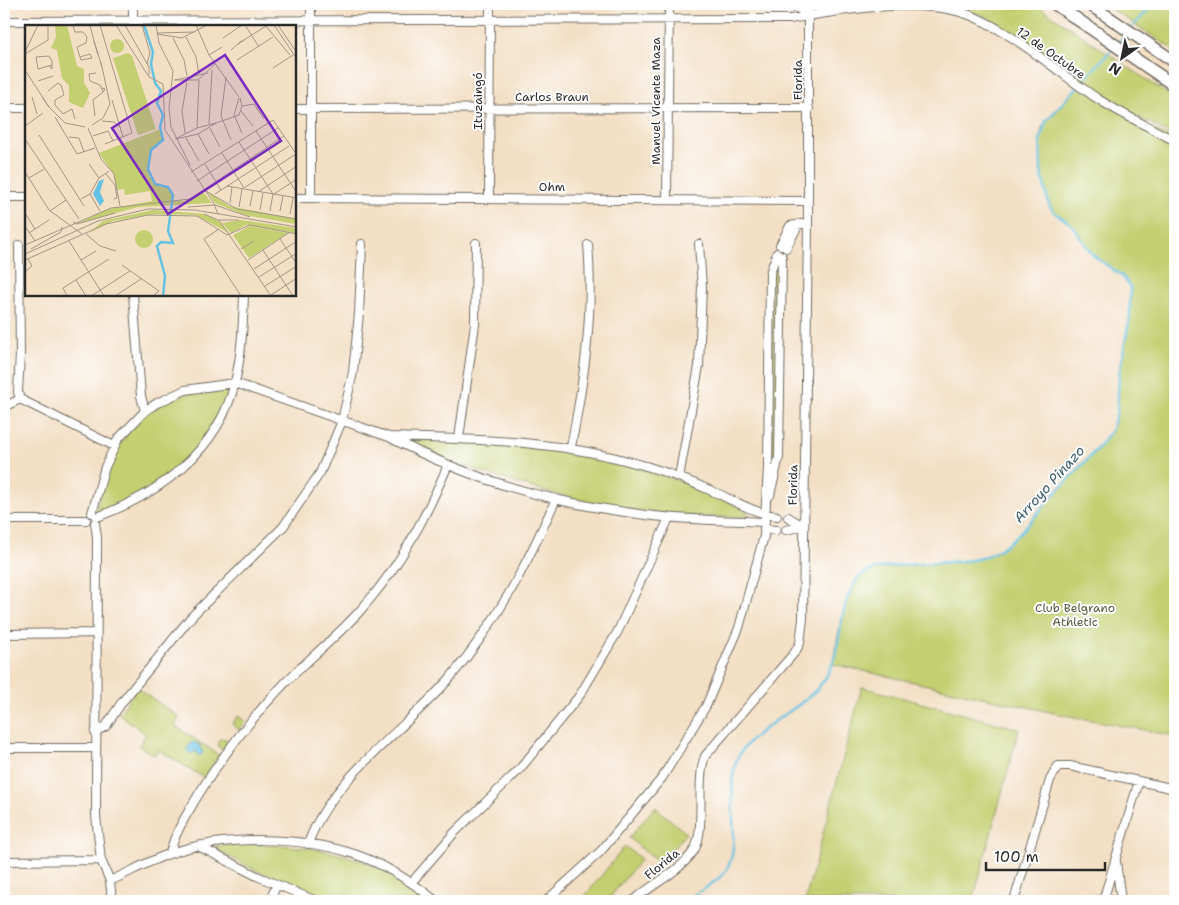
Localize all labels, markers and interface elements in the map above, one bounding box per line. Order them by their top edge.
street label: 12 de Octubre [1014,23,1089,83]
inset map [25,25,296,296]
north arrow [1096,32,1146,82]
street label: Manuel Vicente Maza [648,37,664,165]
text: N [1105,58,1124,79]
street label: Florida [790,59,806,100]
street label: Ituzaingó [470,72,486,130]
street label: Carlos Braun [515,89,589,105]
street label: Ohm [539,179,565,195]
water label: Arroyo Pinazo [1010,442,1088,526]
street label: Florida [785,464,801,505]
park label: Club Belgrano Athletic [1035,600,1115,630]
scale bar [986,840,1105,872]
street label: Florida [641,845,683,883]
text: 100 m [994,847,1039,867]

